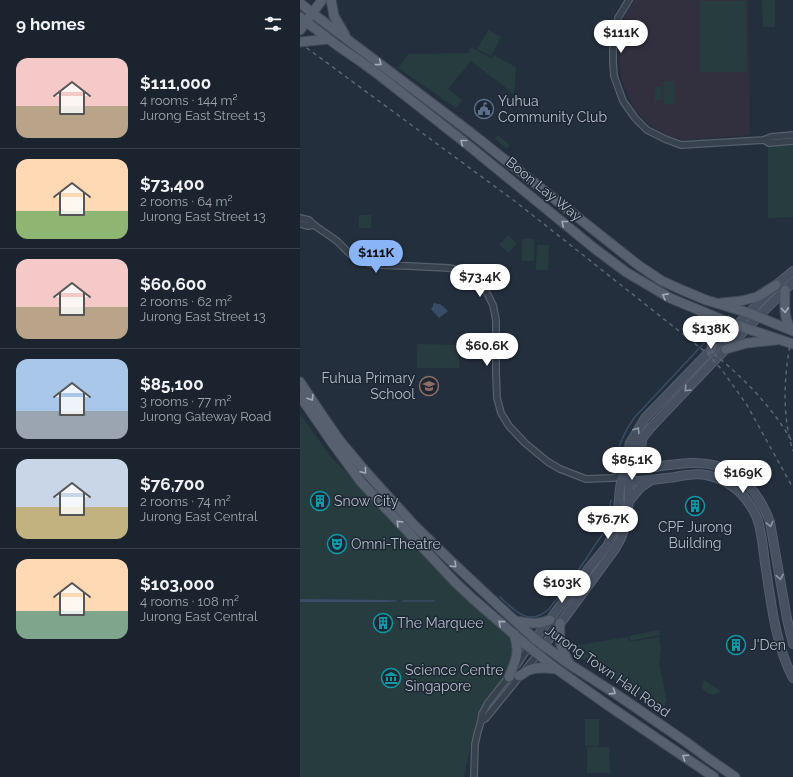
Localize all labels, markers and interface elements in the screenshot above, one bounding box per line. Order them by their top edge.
icon: filters [262,13,284,35]
text: 9 homes [16,14,85,34]
pin: $111K [593,20,649,54]
text: $111K [603,25,639,40]
one-way arrow [375,58,382,65]
text: $111,000 [140,73,211,93]
icon: home [48,74,96,122]
text: 4 rooms · 144 m² [140,93,238,108]
place label: Yuhua Community Club [498,93,607,125]
public building icon: Yuhua Community Club [473,98,495,120]
text: Jurong East Street 13 [140,108,266,123]
one-way arrow [461,139,468,146]
street label: Boon Lay Way [503,154,585,225]
text: $73,400 [140,174,204,194]
icon: home [48,175,96,223]
text: 2 rooms · 64 m² [140,194,232,209]
text: Jurong East Street 13 [140,209,266,224]
one-way arrow [562,221,569,228]
pin: $111K [348,240,404,274]
text: $111K [358,245,394,260]
pin: $73.4K [447,264,513,298]
text: $73.4K [459,269,501,284]
text: $60,600 [140,274,207,294]
icon: home [48,275,96,323]
one-way arrow [662,293,670,300]
text: 2 rooms · 62 m² [140,294,232,309]
one-way arrow [780,307,789,313]
text: Jurong East Street 13 [140,309,266,324]
pin: $138K [683,316,739,350]
text: $138K [692,321,730,336]
pin: $60.6K [454,333,520,367]
text: $60.6K [465,338,509,353]
place label: Fuhua Primary School [322,370,415,402]
text: $85,100 [140,374,204,394]
icon: home [48,375,96,423]
school or university icon: Fuhua Primary School [418,375,440,397]
one-way arrow [684,384,692,392]
text: 3 rooms · 77 m² [140,394,232,409]
one-way arrow [306,394,314,401]
text: Jurong Gateway Road [140,409,271,424]
one-way arrow [632,428,639,435]
pin: $85.1K [599,447,665,481]
text: $85.1K [611,452,653,467]
pin: $169K [715,460,771,494]
text: $169K [724,465,762,480]
one-way arrow [360,466,367,474]
text: $76,700 [140,474,205,494]
icon: home [48,475,96,523]
building icon: Snow City [309,490,331,512]
place label: Snow City [334,493,399,509]
text: 2 rooms · 74 m² [140,494,231,509]
building icon: CPF Jurong Building [684,495,706,517]
pin: $76.7K [575,506,641,540]
text: Jurong East Central [140,509,257,524]
text: $76.7K [587,511,629,526]
place label: CPF Jurong Building [658,519,732,551]
one-way arrow [397,520,404,528]
one-way arrow [765,520,774,527]
theatre icon: Omni-Theatre [326,533,348,555]
place label: Omni-Theatre [351,536,441,552]
one-way arrow [449,560,457,567]
pin: $103K [534,570,590,604]
text: $103,000 [140,574,214,594]
one-way arrow [775,574,783,580]
icon: home [48,575,96,623]
text: $103K [543,575,581,590]
text: 4 rooms · 108 m² [140,594,239,609]
text: Jurong East Central [140,609,257,624]
building icon: The Marquee [372,612,394,634]
place label: The Marquee [397,615,483,631]
one-way arrow [499,621,506,628]
street label: Jurong Town Hall Road [543,622,673,720]
building icon: J'Den [725,634,747,656]
place label: J'Den [750,637,786,653]
place label: Science Centre Singapore [405,662,504,694]
museum icon: Science Centre Singapore [380,667,402,689]
one-way arrow [609,687,616,695]
one-way arrow [682,755,689,762]

